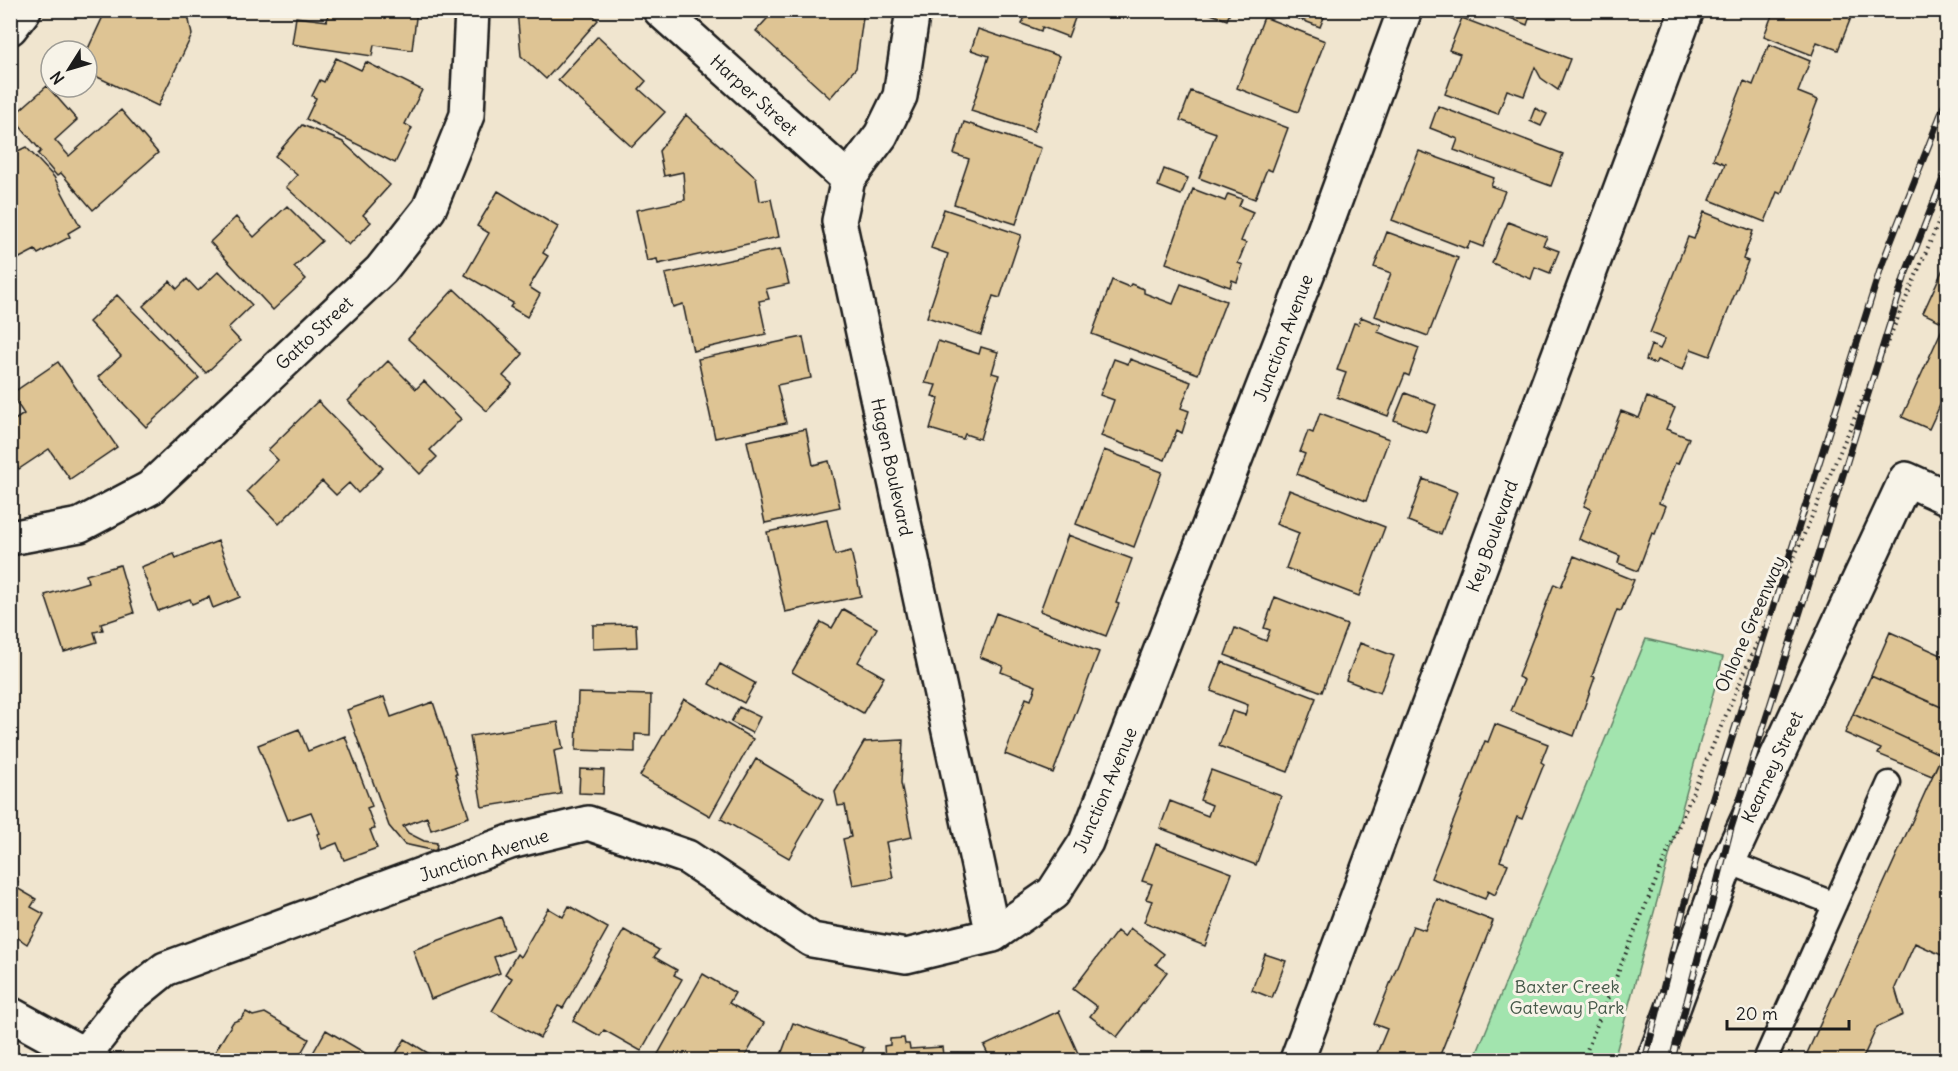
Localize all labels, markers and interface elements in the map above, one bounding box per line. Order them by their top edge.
north arrow [39,39,99,99]
street label: Harper Street [705,50,803,140]
text: N [46,68,68,88]
street label: Junction Avenue [1248,271,1318,405]
street label: Gatto Street [270,291,358,375]
street label: Hagen Boulevard [866,396,918,538]
street label: Key Boulevard [1461,476,1523,595]
street label: Ohlone Greenway [1710,552,1790,696]
street label: Kearney Street [1736,707,1808,827]
street label: Junction Avenue [1068,724,1142,856]
street label: Junction Avenue [416,823,552,887]
park label: Baxter Creek Gateway Park [1510,975,1624,1019]
scale bar [1727,993,1848,1031]
text: 20 m [1736,1002,1778,1025]

